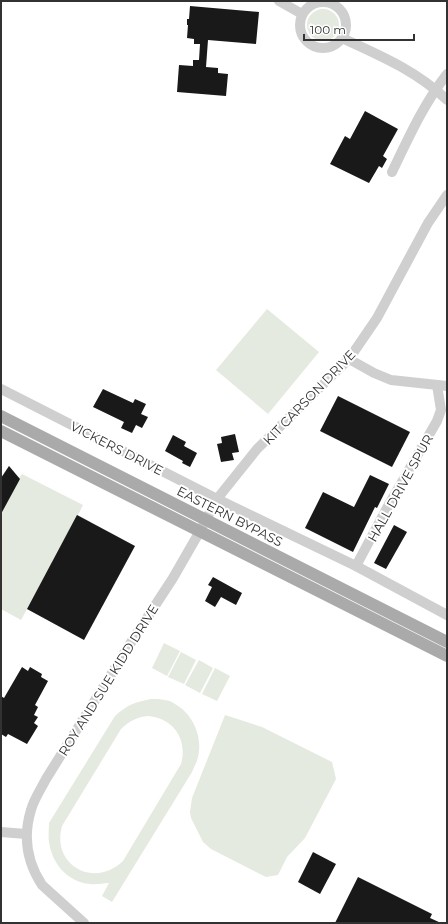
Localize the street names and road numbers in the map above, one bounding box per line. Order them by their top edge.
street label: KIT CARSON DRIVE [259,346,359,448]
street label: VICKERS DRIVE [68,418,166,478]
street label: HALL DRIVE SPUR [364,431,436,545]
street label: EASTERN BYPASS [174,482,286,550]
street label: ROY AND SUE KIDD DRIVE [55,601,161,759]

